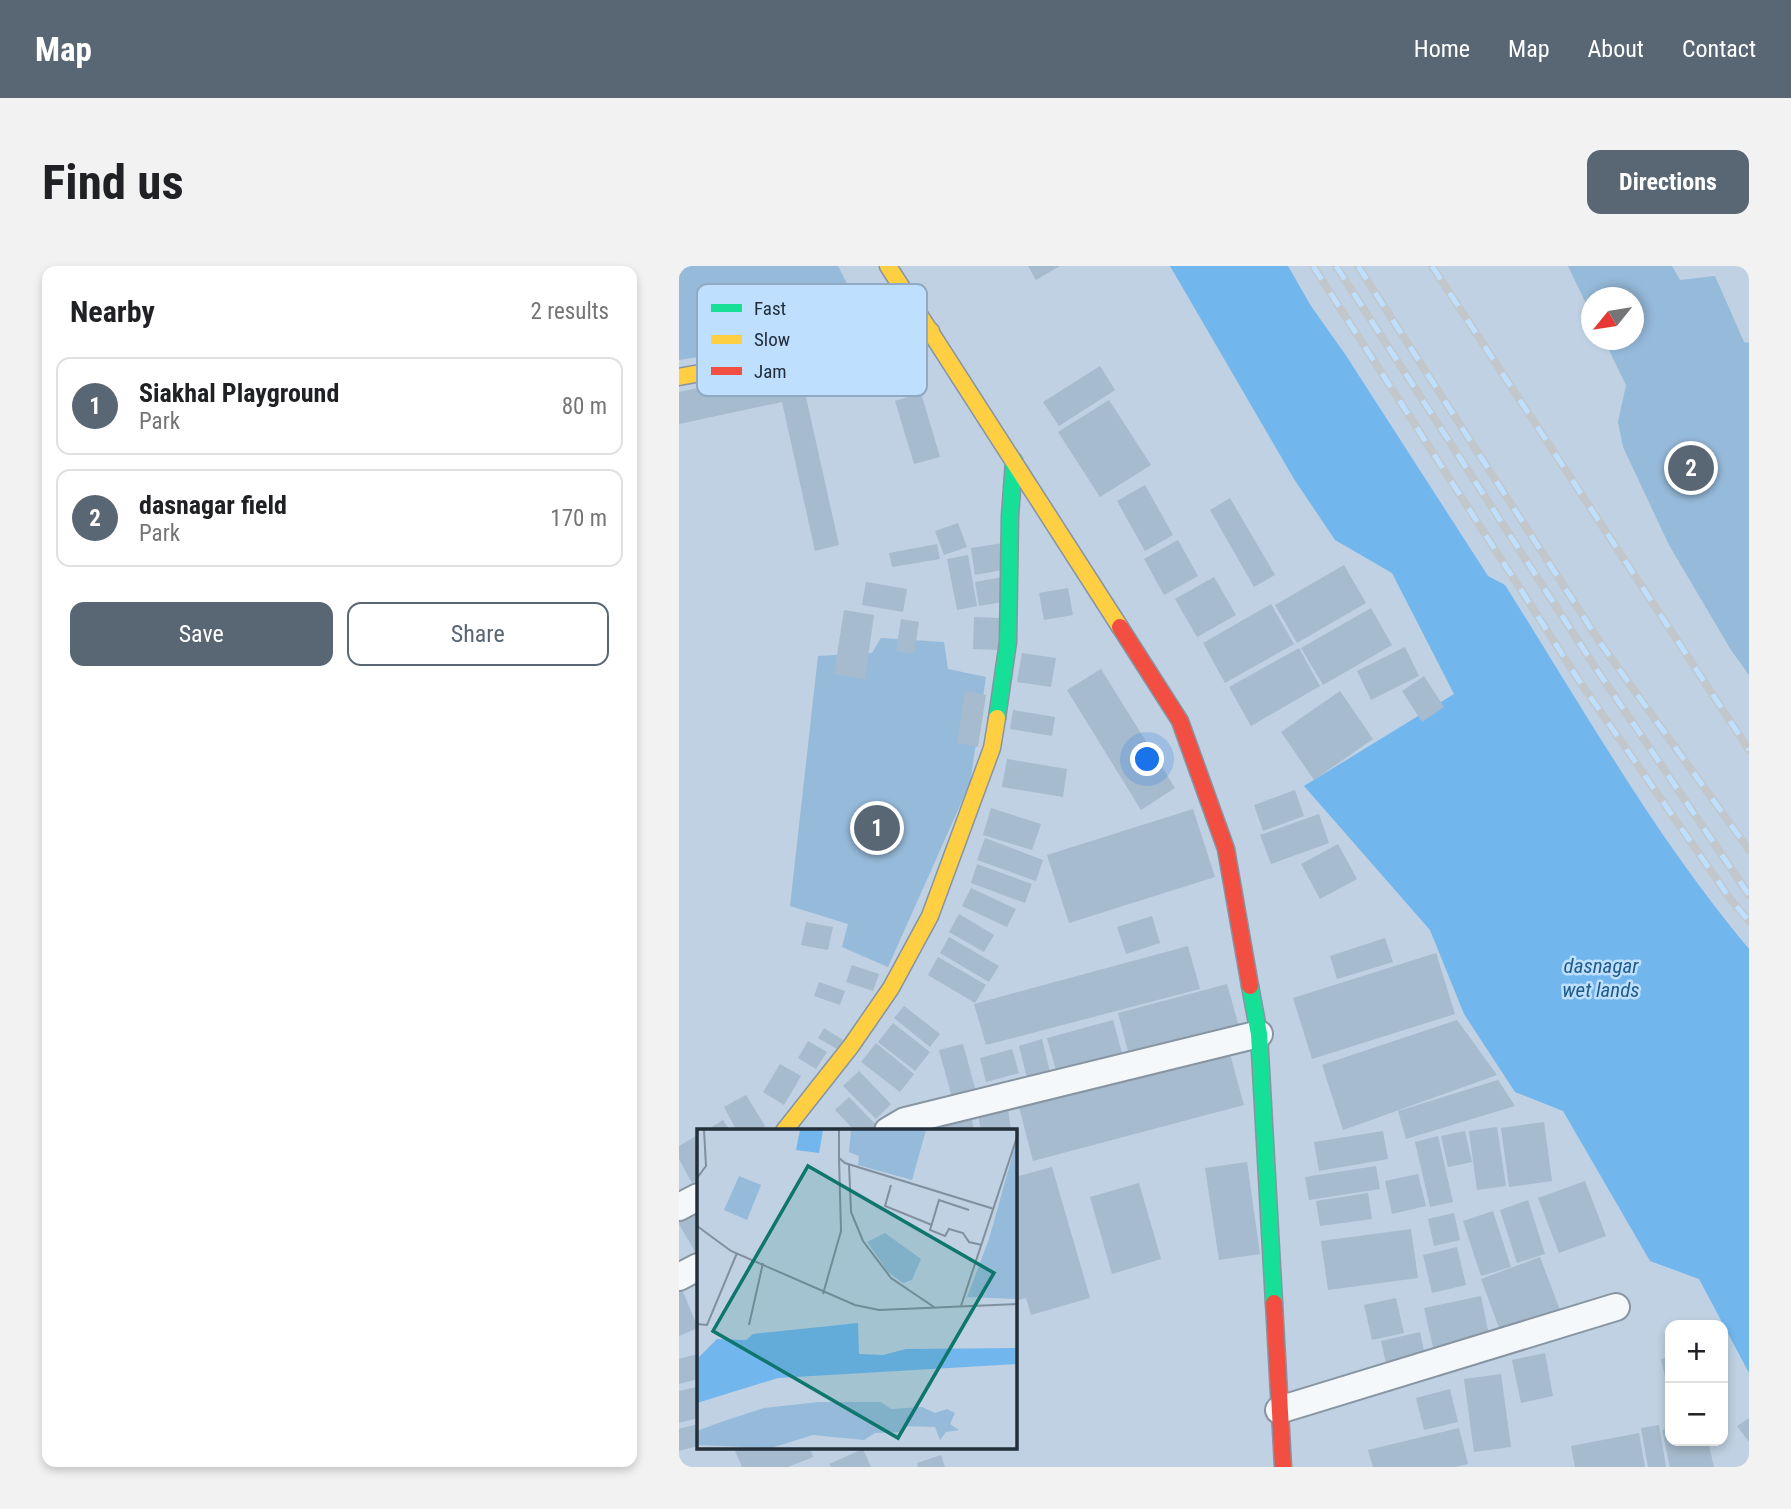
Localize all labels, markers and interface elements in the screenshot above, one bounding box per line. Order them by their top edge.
text: Map [35,30,92,69]
text: Home [1414,35,1470,63]
text: Map [1508,35,1550,63]
text: About [1588,35,1644,63]
text: Contact [1682,35,1756,63]
button: Directions [1587,150,1749,214]
text: Find us [42,154,184,211]
legend [697,284,927,396]
north arrow [1581,287,1644,350]
text: Nearby [70,294,155,329]
text: Fast [754,297,786,320]
text: 2 results [531,298,609,325]
text: Slow [754,328,790,351]
text: Jam [754,360,787,383]
text: Siakhal Playground [139,378,339,408]
text: 1 [89,393,101,420]
text: 80 m [562,393,607,420]
text: Park [139,408,180,435]
pin: 2 [1668,442,1714,494]
text: dasnagar field [139,490,287,520]
text: 2 [89,505,101,532]
text: 170 m [550,505,607,532]
text: Park [139,520,180,547]
button: Save [70,602,333,666]
button: Share [347,602,609,666]
your location [1130,742,1164,776]
pin: 1 [854,802,900,854]
water label: dasnagar wet lands [1562,954,1640,1002]
inset map [697,1129,1017,1450]
map controls [1665,1320,1728,1446]
button: + [1665,1320,1728,1383]
button: − [1665,1383,1728,1446]

